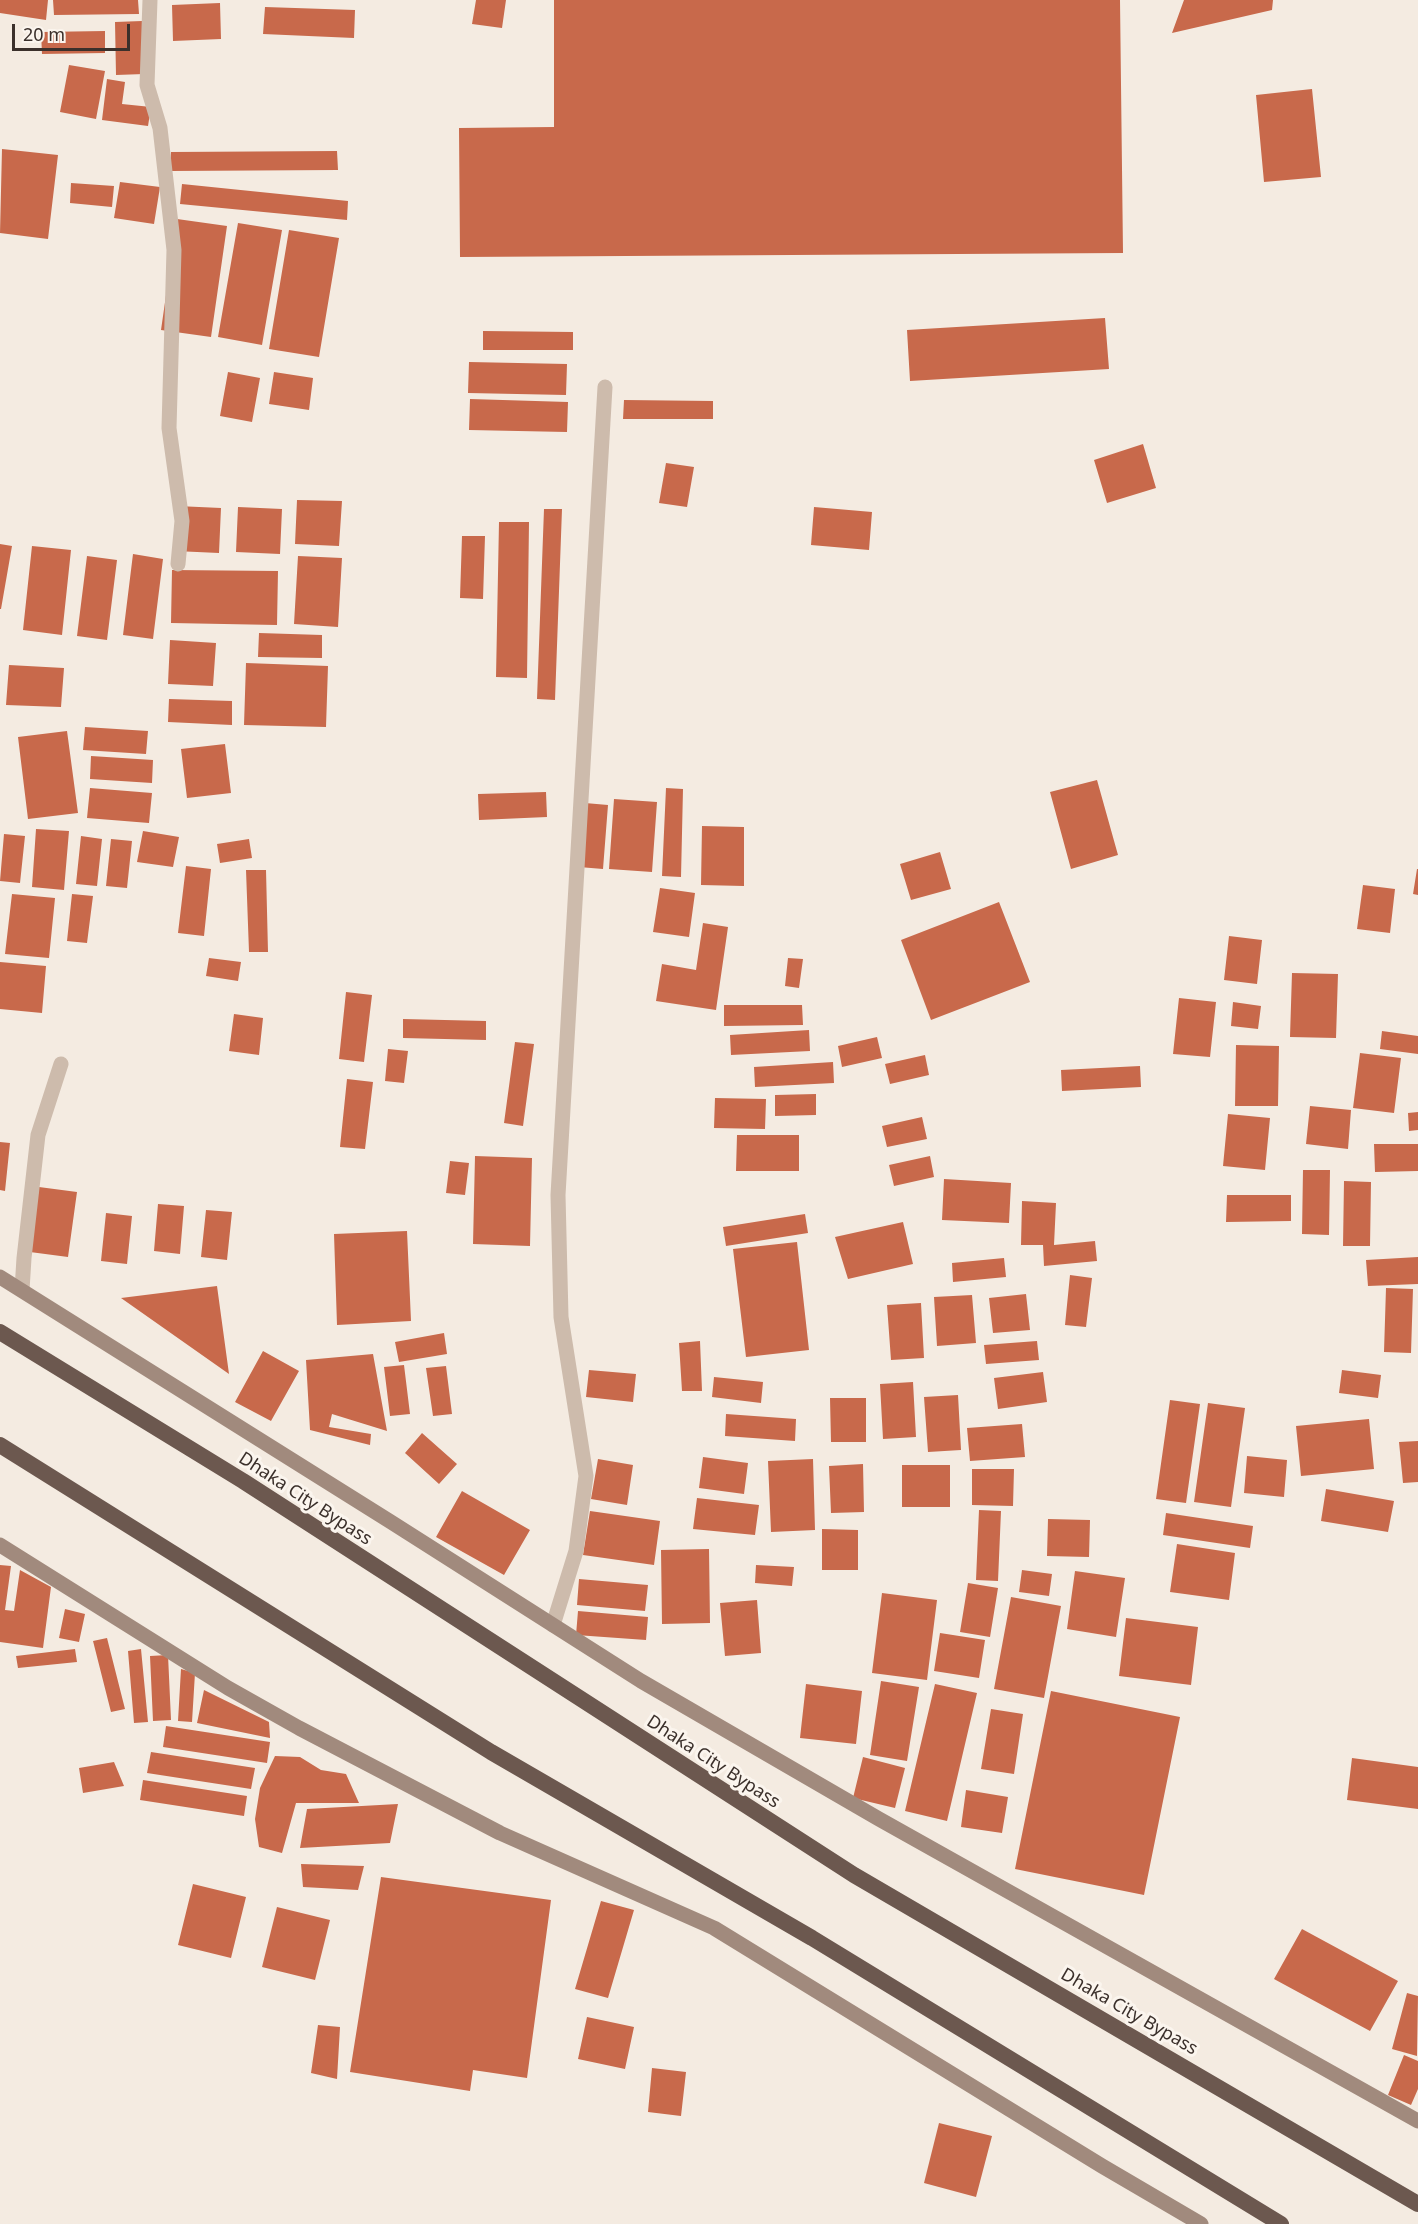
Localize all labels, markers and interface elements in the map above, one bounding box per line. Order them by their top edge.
scale bar [15,12,134,50]
text: 20 m [23,22,65,46]
street label: Dhaka City Bypass [234,1448,376,1550]
street label: Dhaka City Bypass [642,1711,784,1813]
street label: Dhaka City Bypass [1057,1964,1201,2060]

